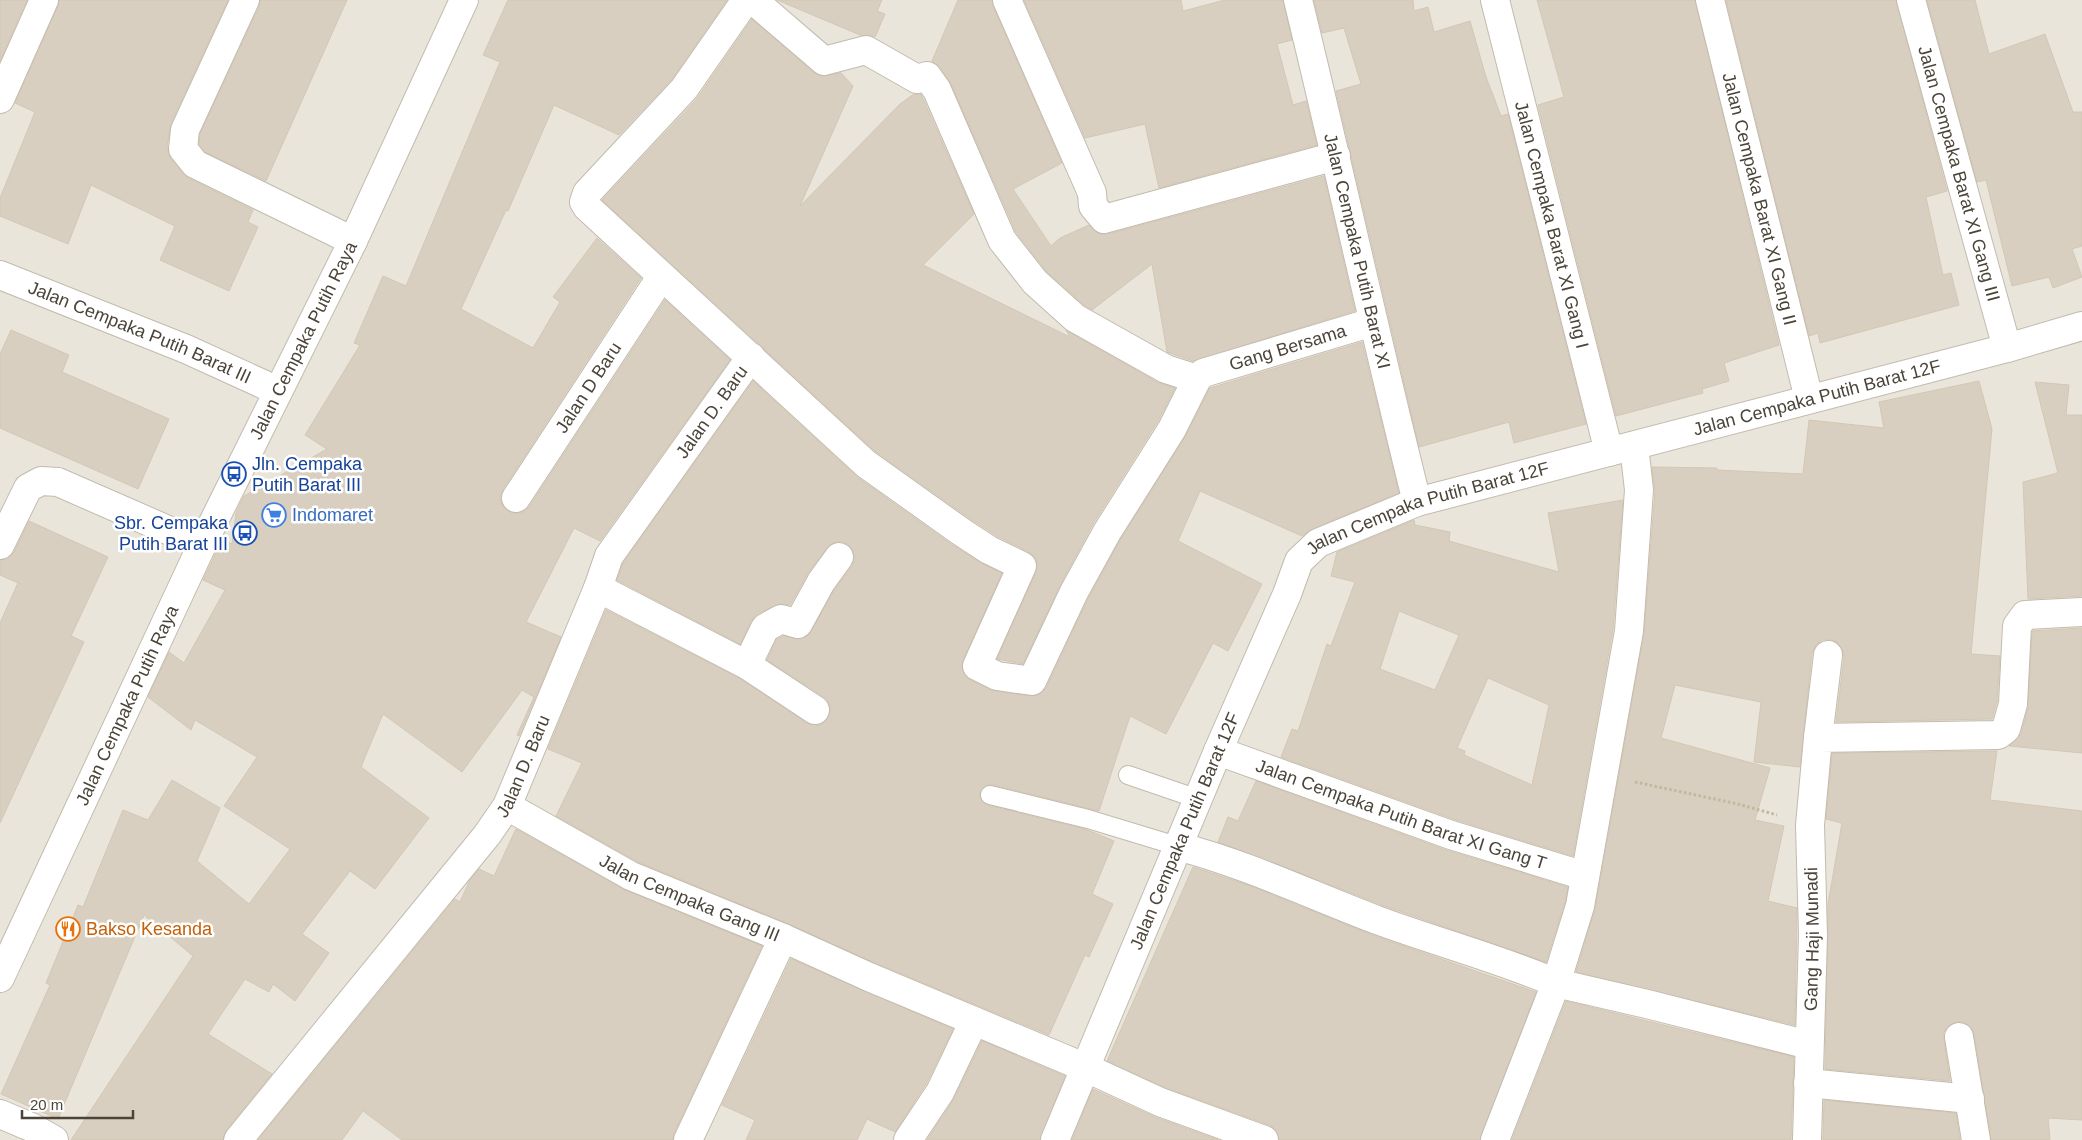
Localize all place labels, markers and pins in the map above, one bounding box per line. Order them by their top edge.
place label: Jln. Cempaka Putih Barat III [252,454,363,495]
bus stop icon: Jln. Cempaka Putih Barat III [221,461,247,487]
supermarket icon: Indomaret [261,502,287,528]
place label: Indomaret [292,505,373,525]
place label: Sbr. Cempaka Putih Barat III [114,513,229,554]
bus stop icon: Sbr. Cempaka Putih Barat III [232,520,258,546]
restaurant icon: Bakso Kesanda [55,916,81,942]
place label: Bakso Kesanda [86,919,213,939]

